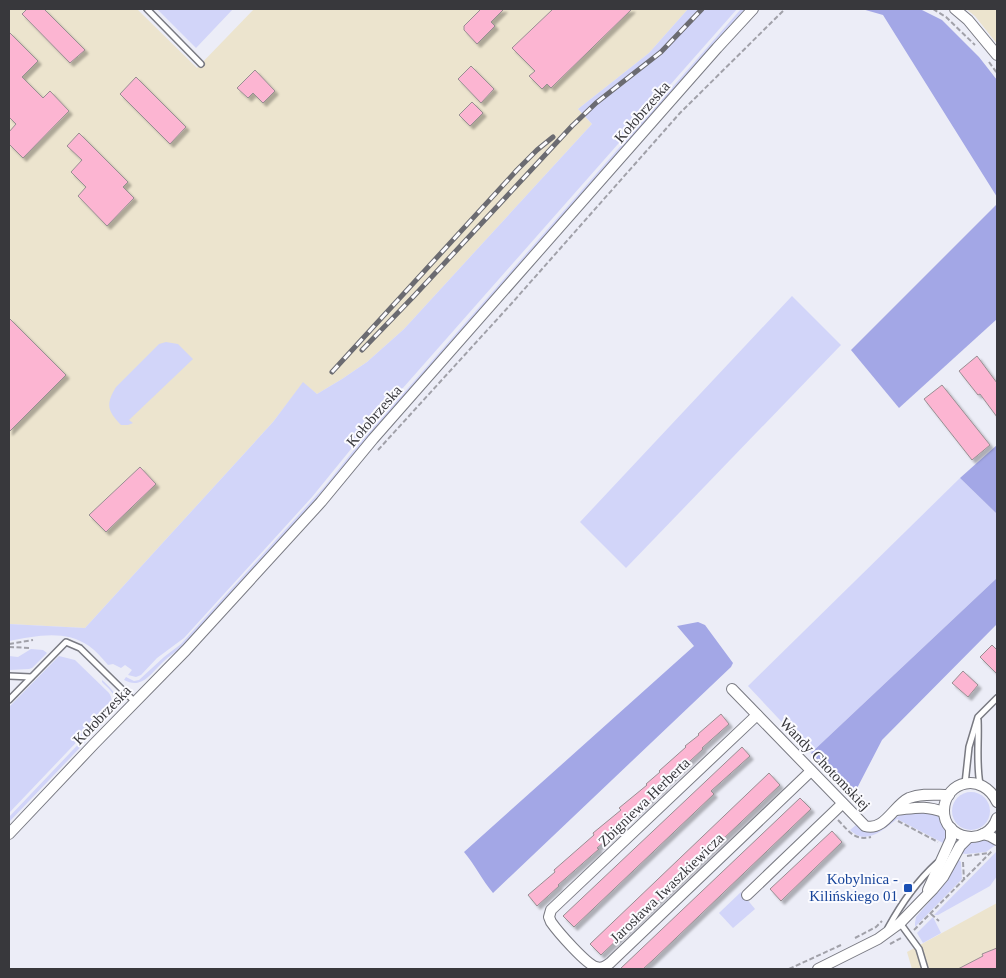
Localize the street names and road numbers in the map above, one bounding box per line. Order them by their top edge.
street label: Kołobrzeska [611,78,673,146]
street label: Kołobrzeska [343,382,405,450]
street label: Kołobrzeska [70,682,134,748]
street label: Wandy Chotomskiej [777,714,873,814]
street label: Zbigniewa Herberta [595,754,693,850]
street label: Jarosława Iwaszkiewicza [607,830,727,946]

